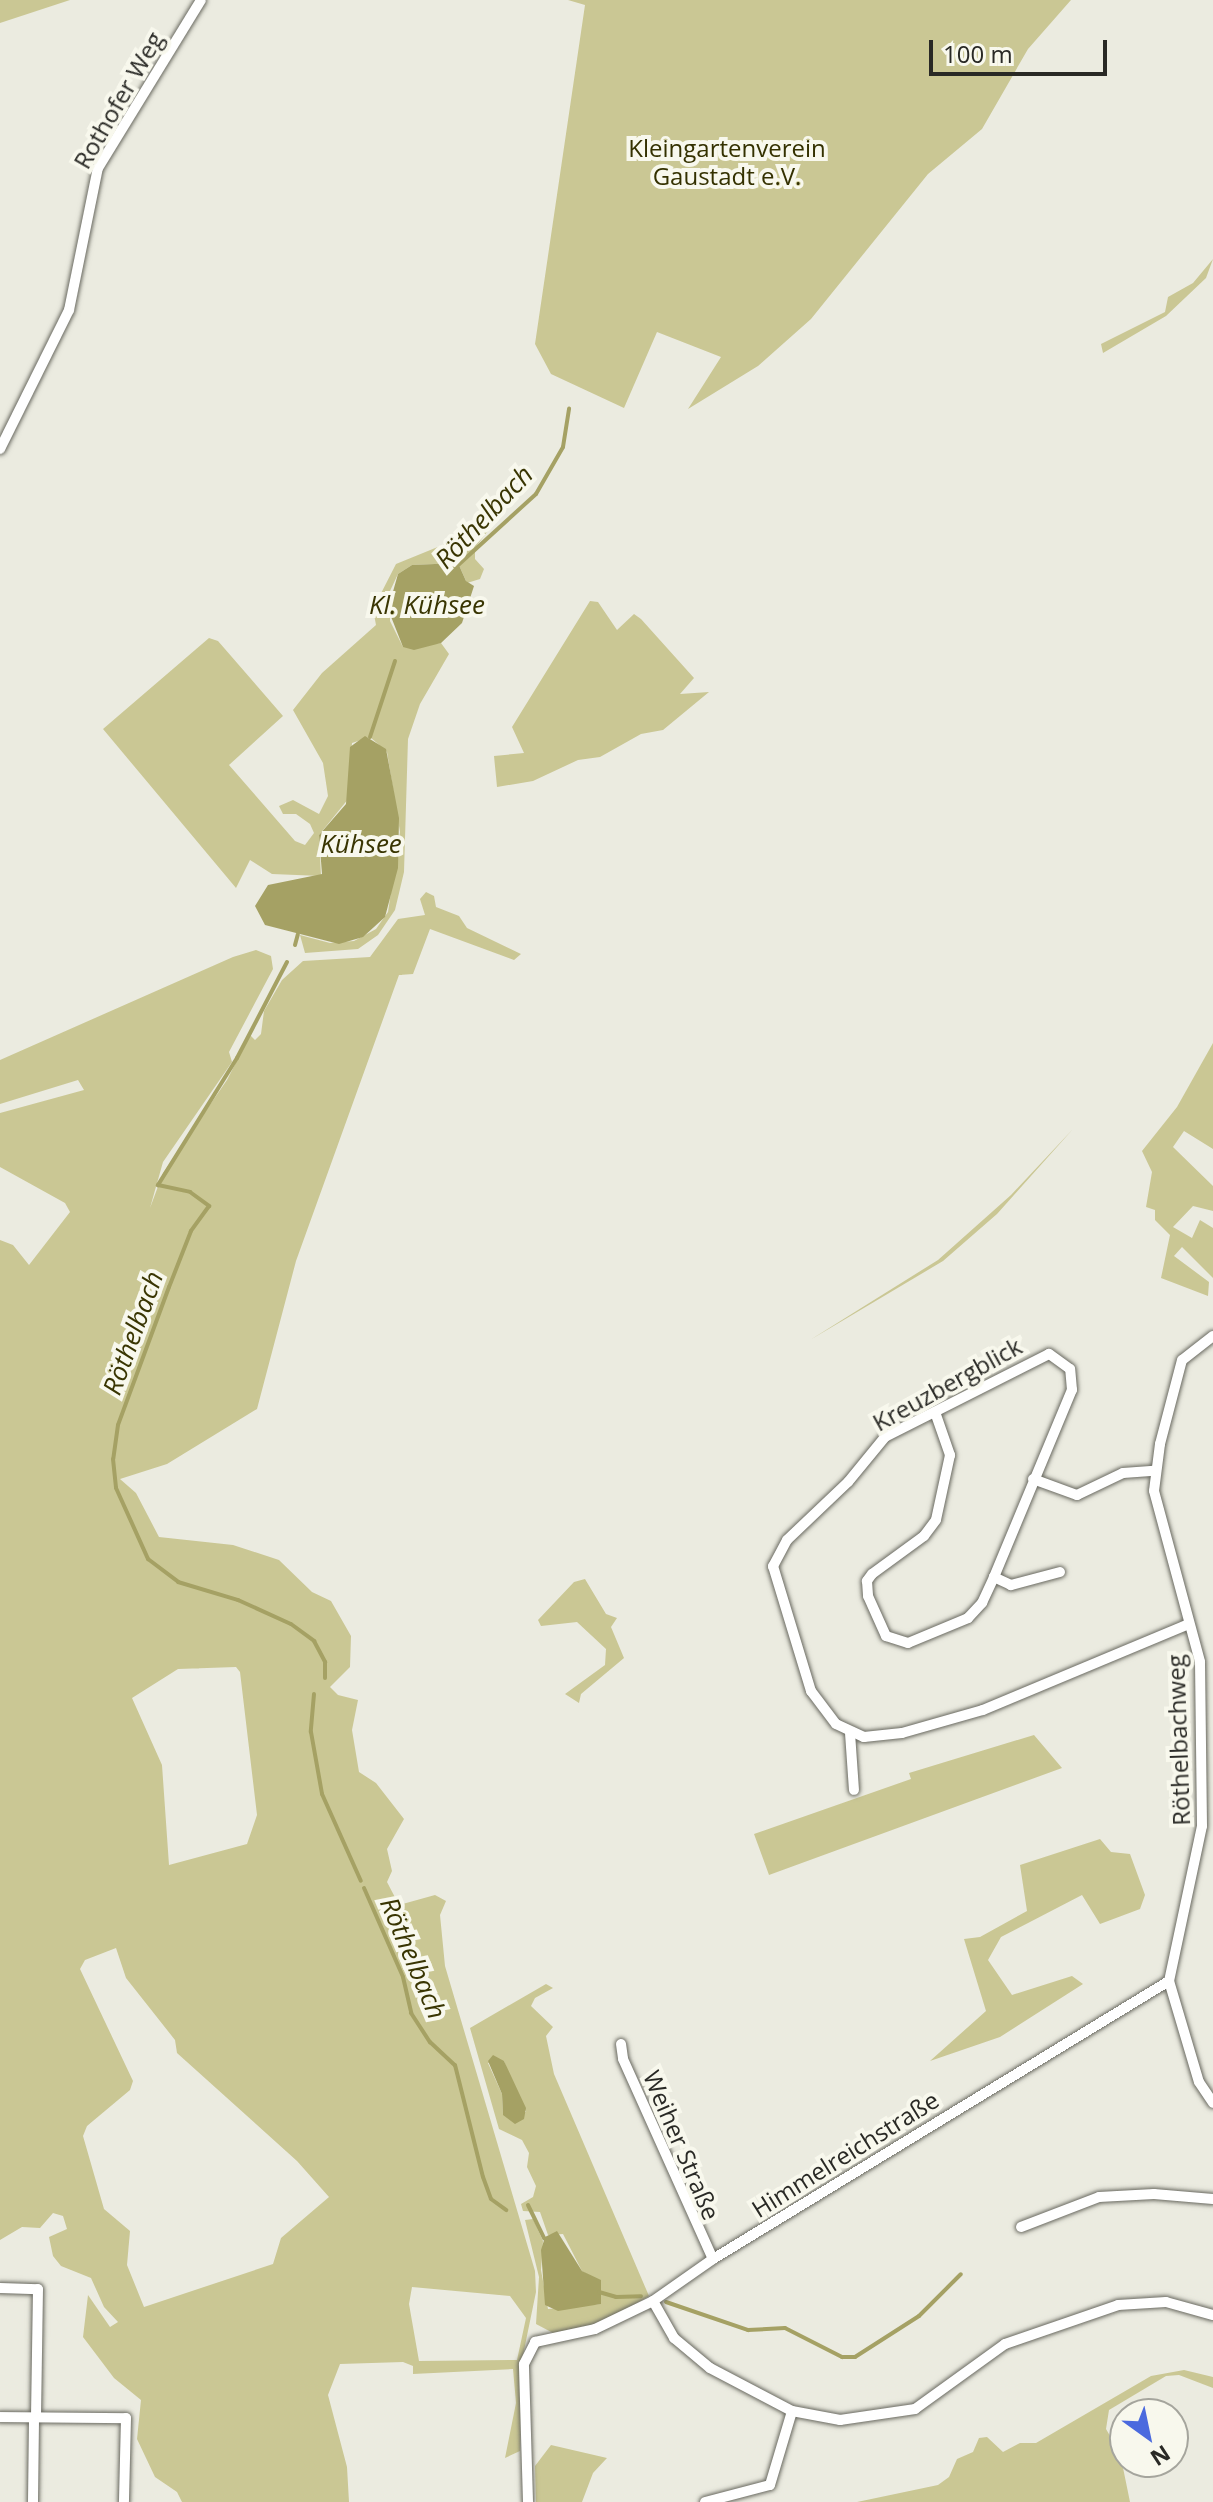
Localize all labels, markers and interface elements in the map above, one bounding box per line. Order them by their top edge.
scale bar [933,24,1111,74]
street label: Rothofer Weg [67,26,169,174]
text: 100 m [943,37,1013,70]
park label: Kleingartenverein Gaustadt e.V. [628,134,826,190]
water label: Röthelbach [429,459,539,575]
water label: Kl. Kühsee [369,589,485,621]
water label: Kühsee [320,828,402,860]
water label: Röthelbach [96,1267,170,1399]
street label: Kreuzbergblick [867,1331,1027,1437]
street label: Röthelbachweg [1161,1654,1195,1826]
water label: Röthelbach [373,1893,453,2023]
street label: Weiher Straße [638,2066,726,2224]
street label: Himmelreichstraße [746,2085,944,2223]
north arrow [1109,2398,1189,2478]
text: N [1145,2439,1177,2474]

